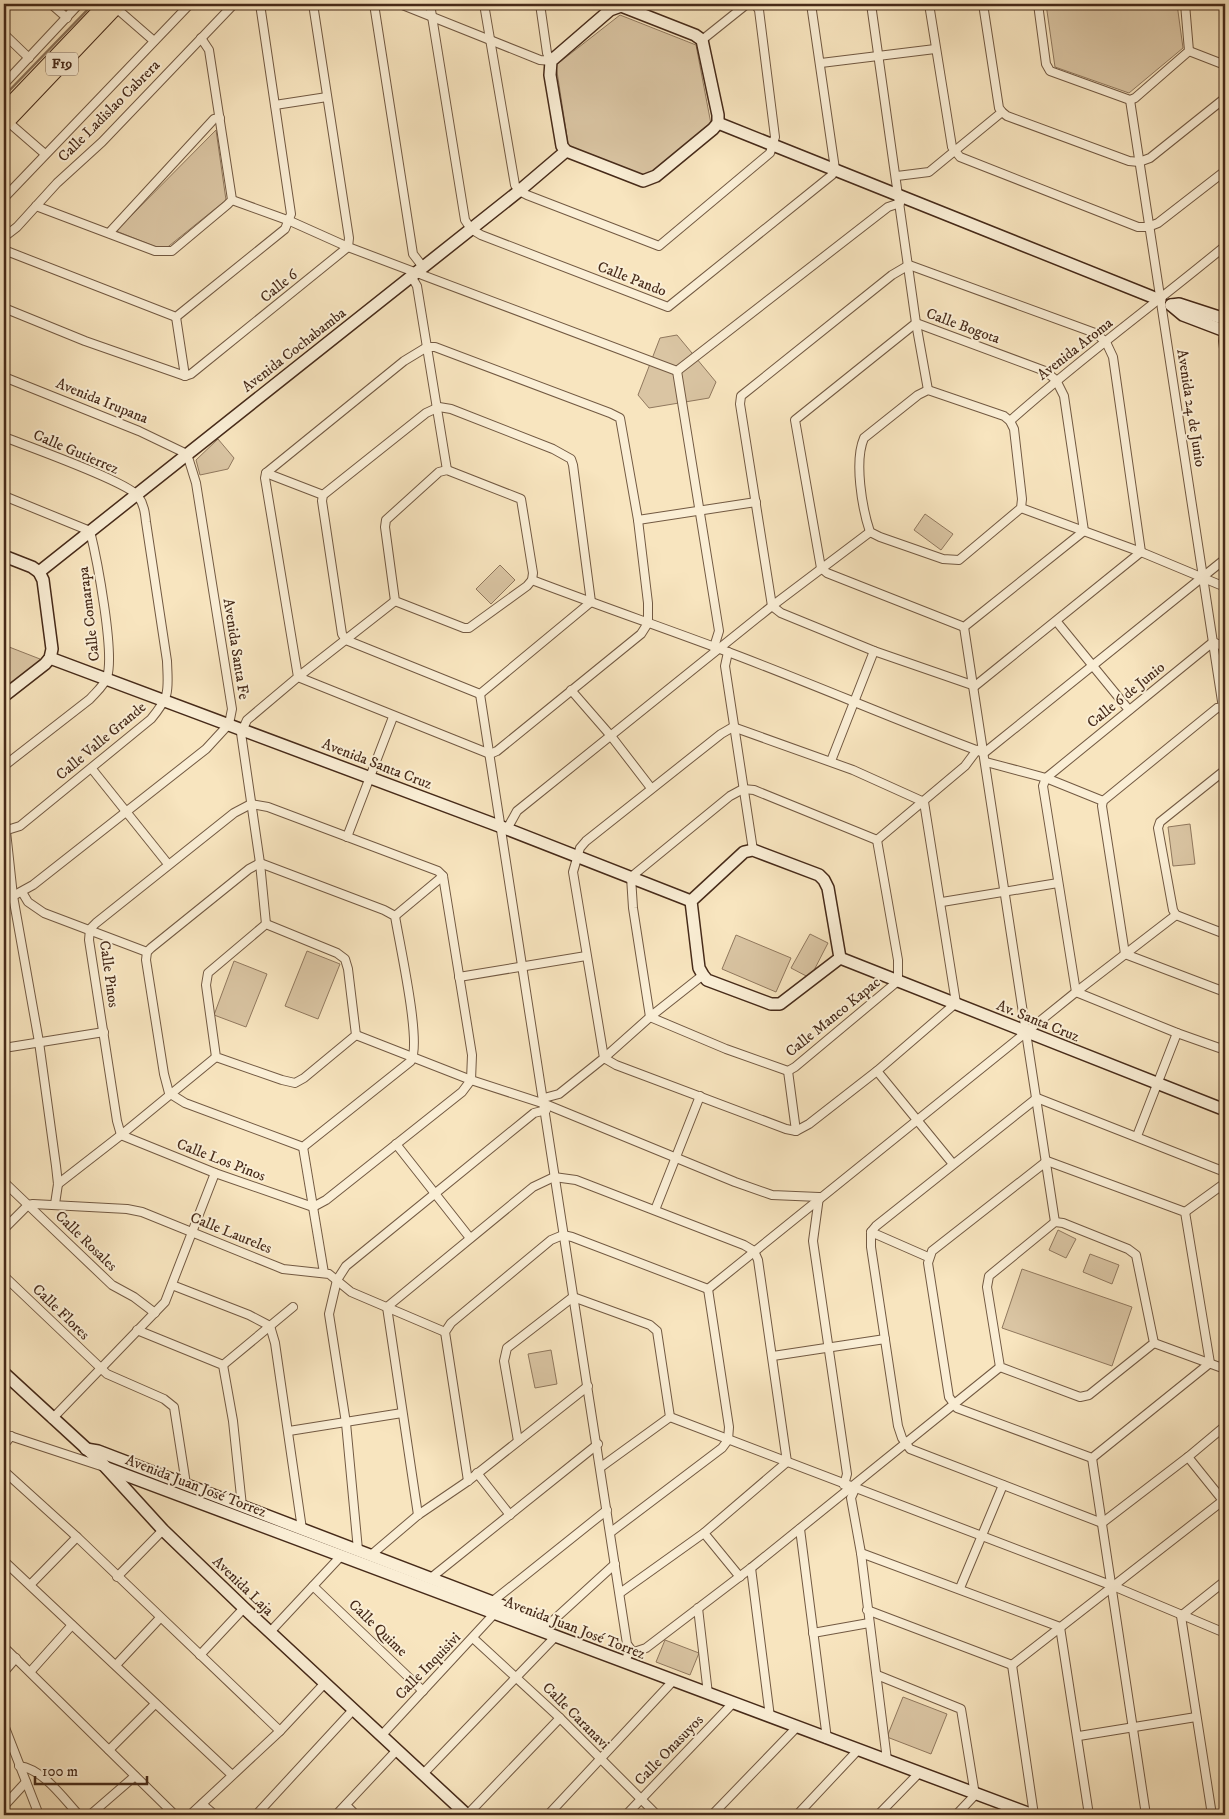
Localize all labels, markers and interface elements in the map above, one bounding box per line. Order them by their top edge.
road number: F19 [46,52,78,76]
street label: Calle Ladislao Cabrera [54,56,164,166]
street label: Calle Pando [595,257,669,301]
street label: Calle 6 [256,264,302,307]
street label: Avenida Cochabamba [238,303,350,397]
street label: Calle Bogota [923,304,1003,348]
street label: Avenida Aroma [1033,313,1117,384]
street label: Avenida 24 de Junio [1172,348,1210,468]
street label: Avenida Irupana [53,374,152,428]
street label: Calle Gutierrez [30,425,122,479]
street label: Calle Comarapa [74,565,104,663]
street label: Avenida Santa Fe [219,597,253,701]
street label: Calle 6 de Junio [1083,658,1169,732]
street label: Calle Valle Grande [52,698,150,784]
street label: Avenida Santa Cruz [319,734,435,794]
street label: Calle Pinos [95,939,123,1009]
street label: Calle Manco Kapac [782,973,885,1061]
street label: Av. Santa Cruz [994,996,1083,1046]
street label: Calle Los Pinos [174,1134,268,1186]
street label: Calle Rosales [51,1207,121,1275]
street label: Calle Laureles [187,1208,275,1258]
street label: Calle Flores [28,1280,94,1344]
street label: Avenida Juan José Torrez [123,1450,270,1522]
street label: Avenida Laja [208,1552,278,1620]
street label: Avenida Juan José Torrez [502,1592,649,1664]
street label: Calle Quime [345,1595,411,1661]
street label: Calle Inquisivi [391,1628,465,1704]
street label: Calle Caranavi [538,1678,614,1754]
street label: Calle Onasuyos [630,1711,708,1789]
scale bar [35,1754,148,1786]
text: 100 m [42,1762,78,1781]

